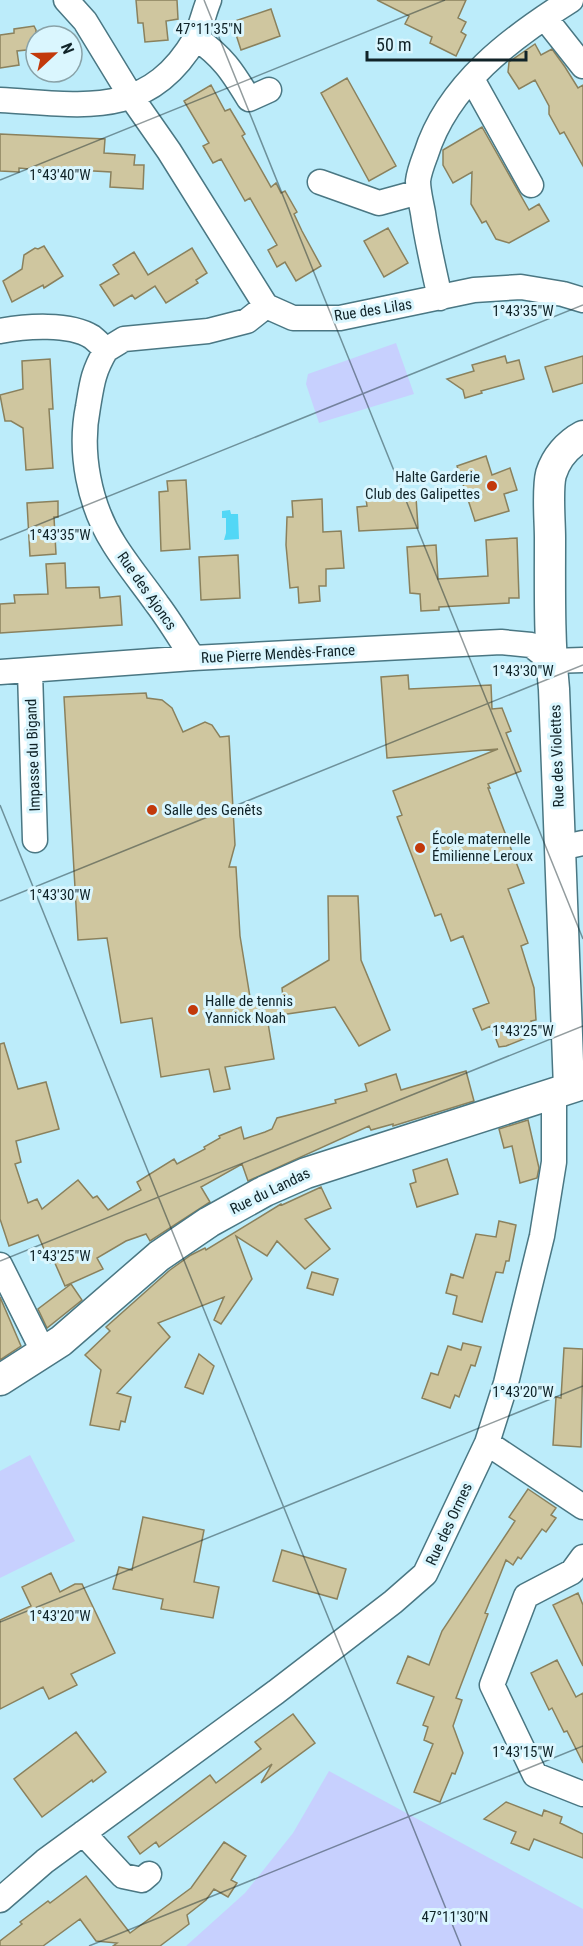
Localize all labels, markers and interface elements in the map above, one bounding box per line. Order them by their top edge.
text: 47°11'35"N [176,20,242,38]
north arrow [24,24,84,84]
scale bar [367,24,526,62]
text: 50 m [376,34,411,55]
text: N [57,40,78,57]
text: 1°43'40"W [29,166,91,184]
street label: Rue des Lilas [333,295,413,325]
text: 1°43'35"W [492,302,554,320]
place label: Halte Garderie Club des Galipettes [365,468,480,503]
marker: Halte Garderie Club des Galipettes [485,479,499,493]
text: 1°43'35"W [29,526,91,544]
street label: Rue des Ajoncs [114,549,181,634]
street label: Rue Pierre Mendès-France [200,641,356,667]
text: 1°43'30"W [492,662,554,680]
street label: Impasse du Bigand [22,698,44,812]
street label: Rue des Violettes [546,704,568,808]
place label: Salle des Genêts [164,801,263,819]
marker: Salle des Genêts [145,803,159,817]
place label: École maternelle Émilienne Leroux [432,830,533,865]
marker: École maternelle Émilienne Leroux [413,841,427,855]
text: 1°43'30"W [29,886,91,904]
place label: Halle de tennis Yannick Noah [205,992,293,1027]
marker: Halle de tennis Yannick Noah [186,1003,200,1017]
text: 1°43'25"W [492,1022,554,1040]
street label: Rue du Landas [227,1164,313,1218]
text: 1°43'25"W [29,1247,91,1265]
text: 1°43'20"W [492,1383,554,1401]
street label: Rue des Ormes [422,1480,476,1568]
text: 1°43'20"W [29,1607,91,1625]
text: 1°43'15"W [492,1743,554,1761]
text: 47°11'30"N [422,1908,488,1926]

